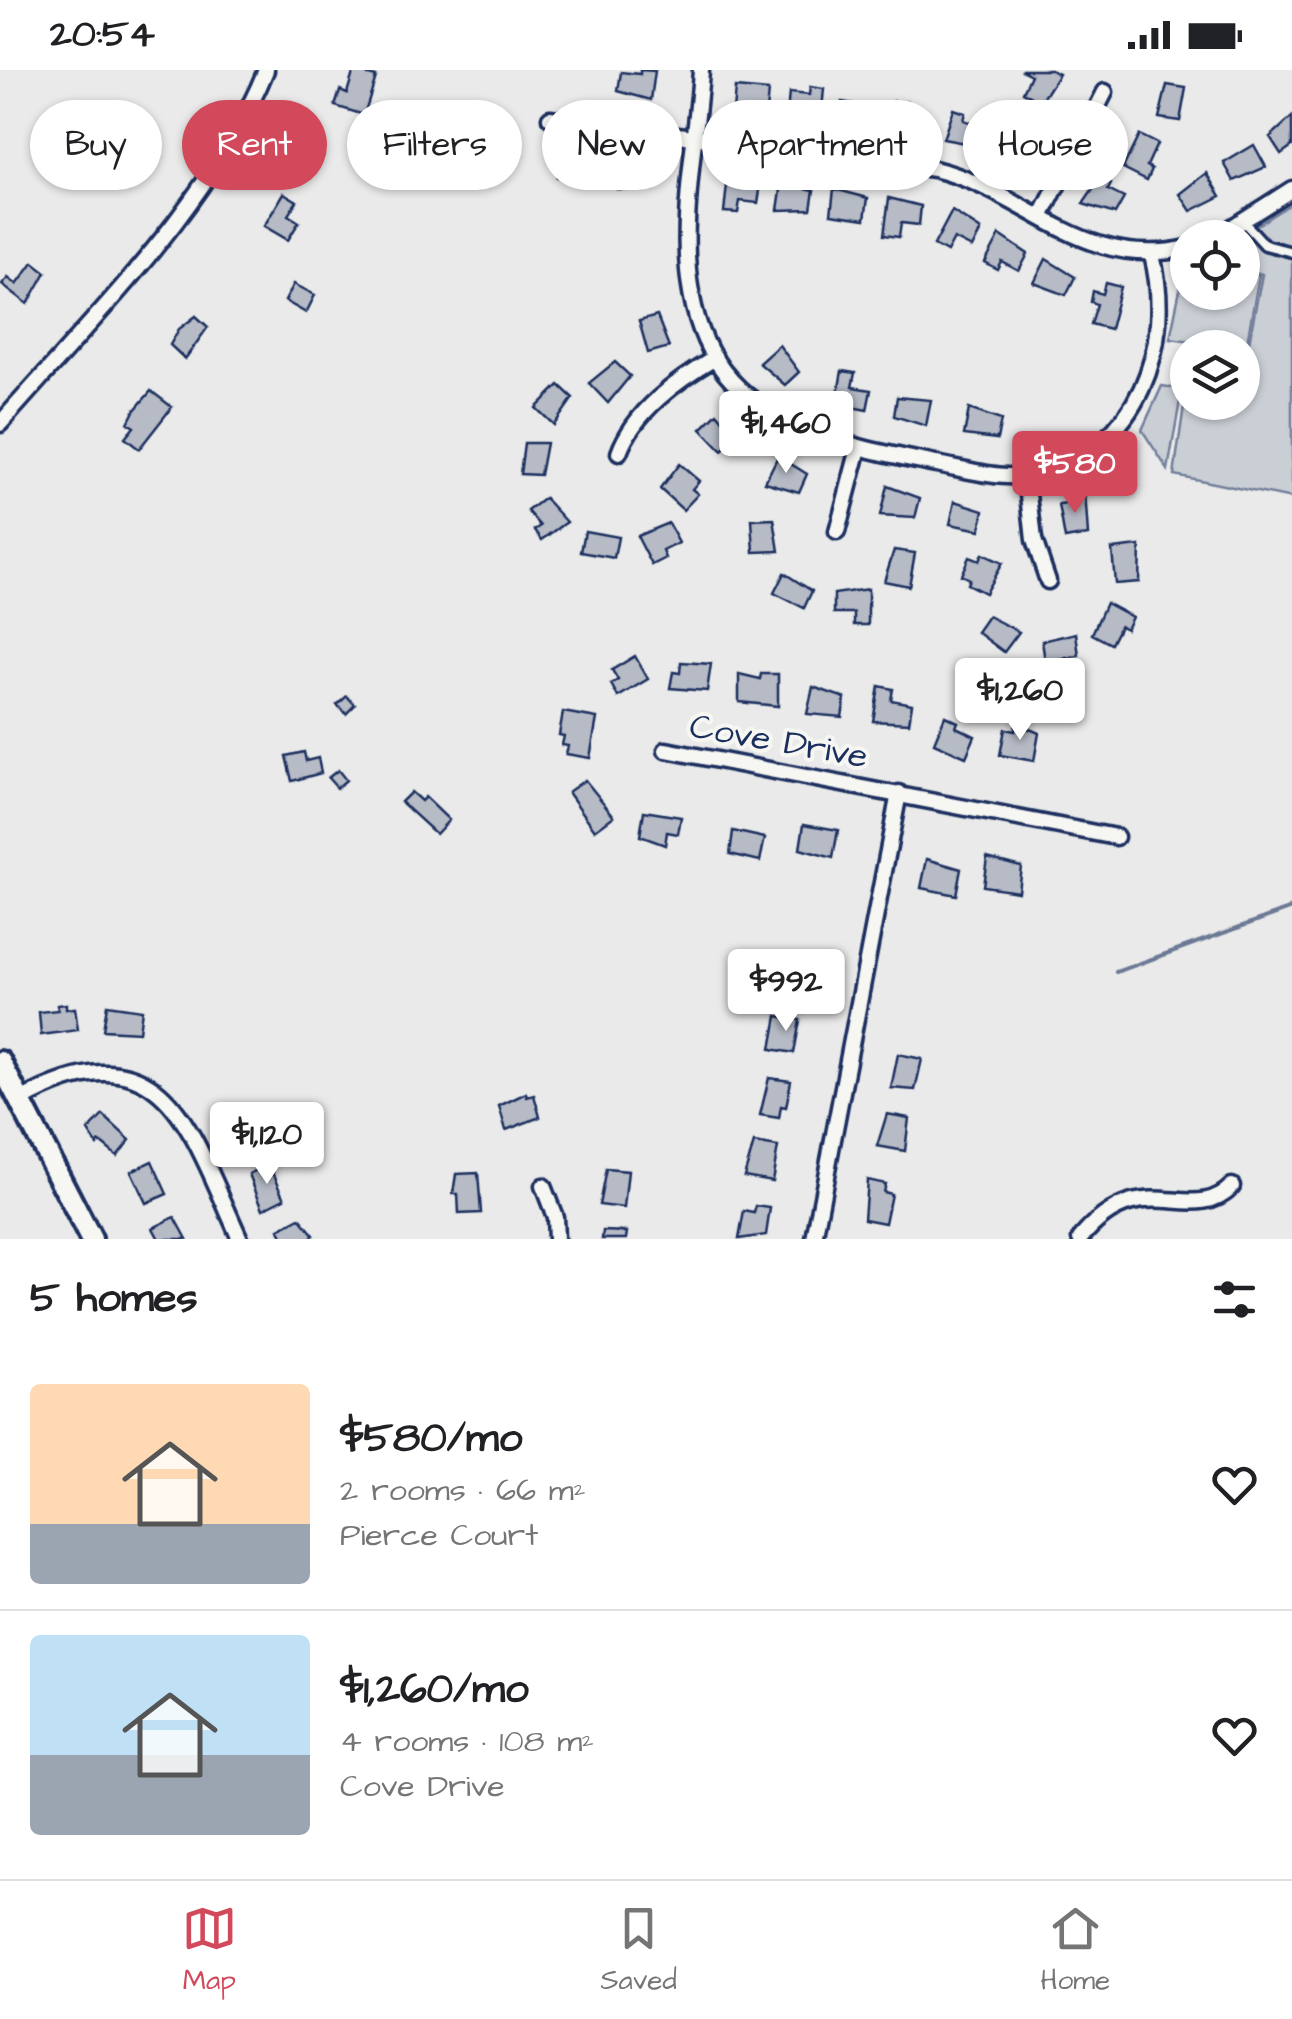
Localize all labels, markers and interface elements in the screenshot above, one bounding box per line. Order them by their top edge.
text: 20:54 [50,9,155,61]
chip: Buy [30,100,162,190]
chip: Rent [182,100,327,190]
chip: Filters [347,100,522,190]
chip: New [542,100,682,190]
chip: Apartment [702,100,943,190]
chip: House [963,100,1128,190]
map controls [1170,220,1260,420]
button: locate [1170,220,1260,310]
button: layers [1170,330,1260,420]
pin: $1,460 [705,391,867,476]
text: $1,460 [741,401,831,446]
pin: $580 [1016,431,1134,516]
text: $580 [1034,441,1116,486]
pin: $1,260 [939,658,1101,743]
text: $1,260 [977,668,1063,713]
street label: Cove Drive [686,702,872,781]
pin: $992 [727,949,845,1034]
text: $992 [750,959,822,1004]
pin: $1,120 [186,1102,348,1187]
text: $1,120 [232,1112,302,1157]
text: 5 homes [30,1270,197,1328]
icon: filters [1207,1272,1262,1327]
text: $580/mo [340,1410,522,1468]
icon: home [110,1424,230,1544]
icon: heart [1207,1457,1262,1512]
text: 2 rooms · 66 m² [340,1468,586,1513]
text: Pierce Court [340,1513,538,1558]
text: $1,260/mo [340,1661,529,1719]
icon: home [110,1675,230,1795]
icon: heart [1207,1708,1262,1763]
text: 4 rooms · 108 m² [340,1719,594,1764]
text: Cove Drive [340,1764,505,1809]
tab: Map [182,1901,237,2000]
tab: Saved [601,1901,677,2000]
tab: Home [1040,1901,1110,2000]

